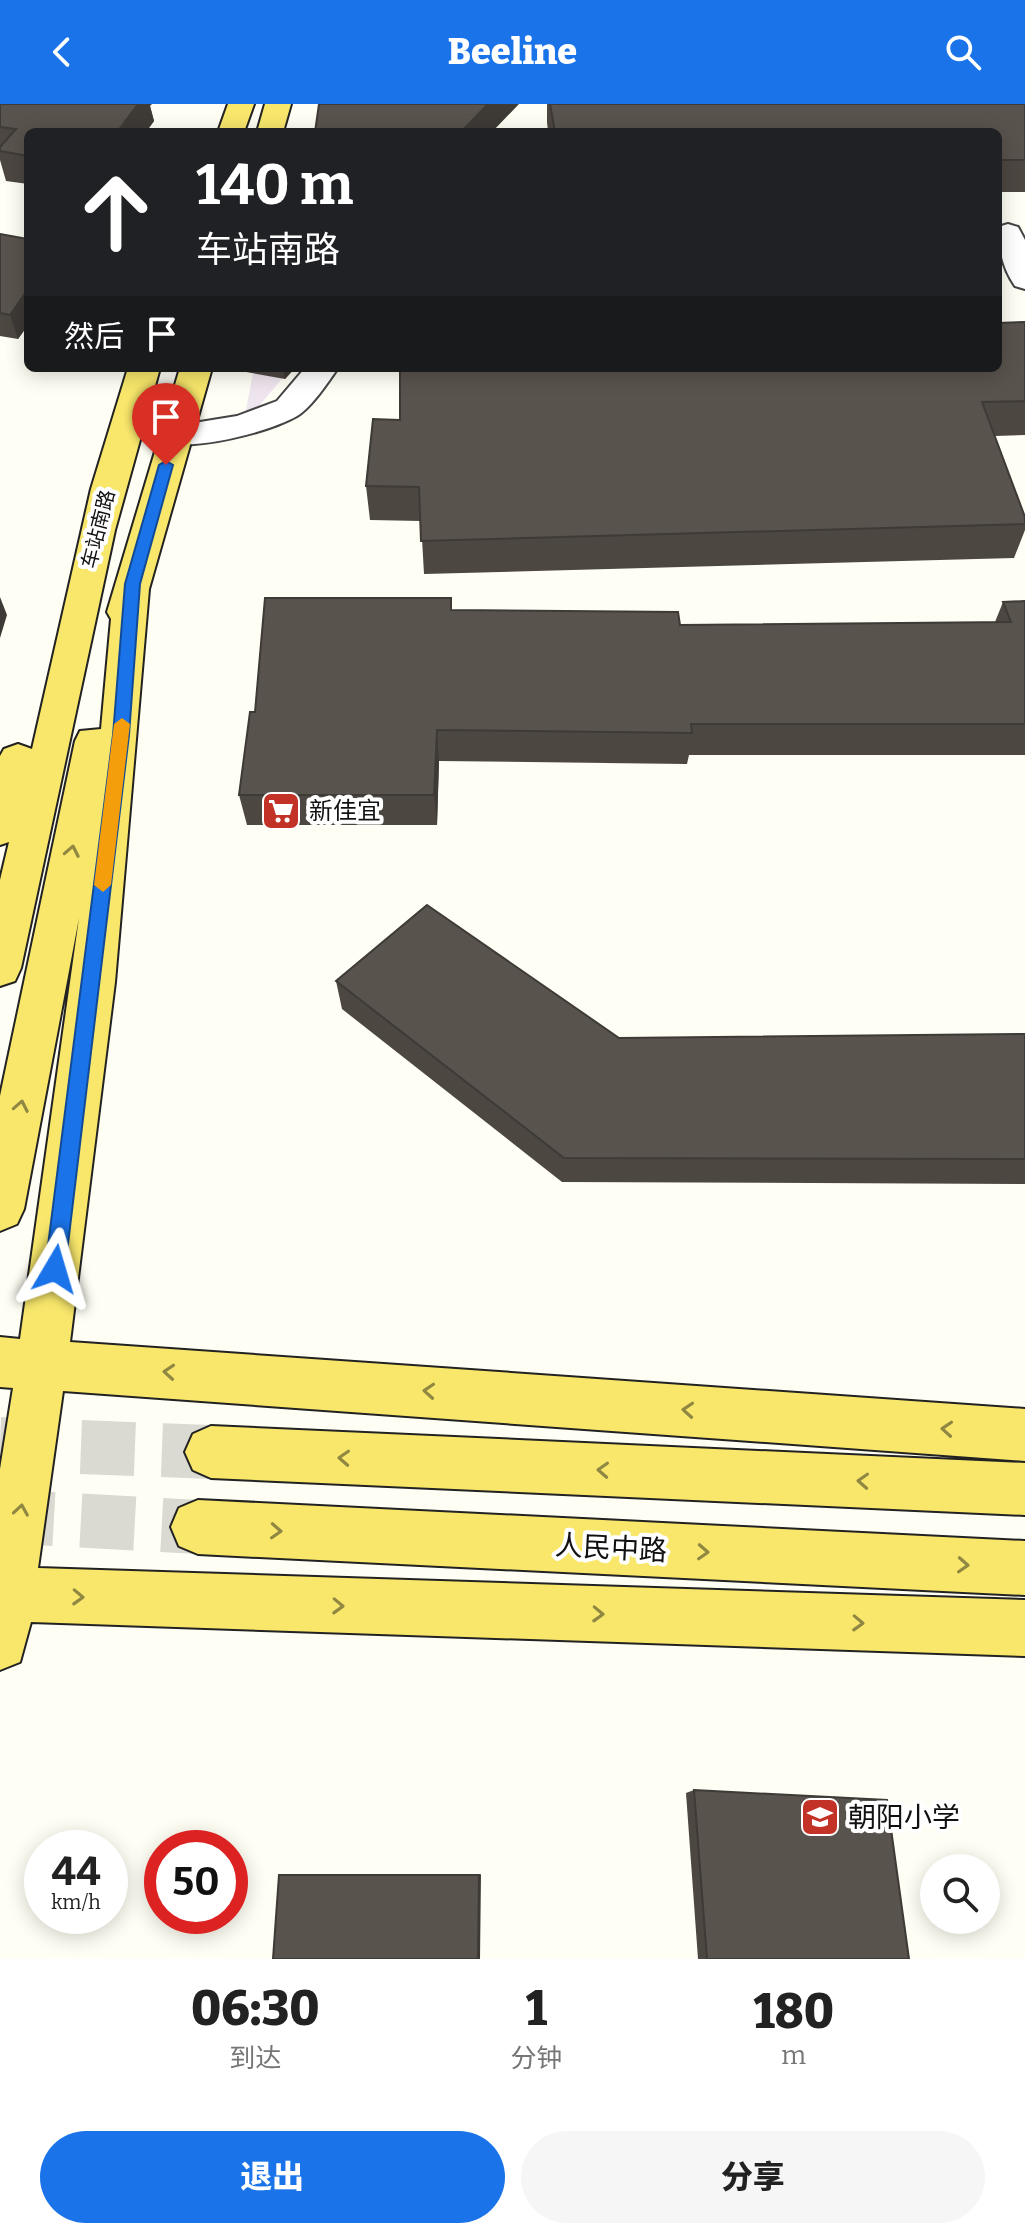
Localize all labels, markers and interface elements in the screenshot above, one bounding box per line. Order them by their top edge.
icon: back [40,30,84,74]
text: Beeline [448,30,577,74]
icon: search [941,30,985,74]
text: 140 m [196,152,353,219]
icon: ahead [64,160,168,264]
text: 车站南路 [196,228,340,272]
icon: arrive [140,312,184,356]
text: 然后 [64,319,124,355]
pin [132,383,200,465]
icon: arrive [144,395,188,439]
street label: 车站南路 [77,487,119,571]
supermarket icon: 新佳宜 [260,790,302,832]
place label: 新佳宜 [309,797,381,825]
one-way arrow [63,844,80,858]
one-way arrow [12,1099,29,1113]
position arrow [13,1227,97,1311]
one-way arrow [162,1364,175,1381]
one-way arrow [422,1383,435,1400]
one-way arrow [681,1402,694,1419]
one-way arrow [940,1421,953,1438]
one-way arrow [337,1450,350,1467]
one-way arrow [596,1461,609,1478]
one-way arrow [856,1473,869,1490]
one-way arrow [11,1503,28,1517]
one-way arrow [270,1523,283,1540]
street label: 人民中路 [554,1529,668,1567]
one-way arrow [697,1544,710,1561]
one-way arrow [957,1557,970,1574]
one-way arrow [72,1589,85,1606]
one-way arrow [332,1597,345,1614]
one-way arrow [592,1606,605,1623]
one-way arrow [852,1614,865,1631]
school or university icon: 朝阳小学 [799,1796,841,1838]
place label: 朝阳小学 [848,1801,960,1834]
speed limit sign: 50 [144,1830,248,1934]
text: 44 [51,1848,101,1896]
map controls [920,1854,1000,1934]
button: search [920,1854,1000,1934]
text: km/h [51,1890,101,1914]
text: 06:30 [191,1980,320,2038]
text: 1 [526,1980,547,2038]
text: 180 [754,1983,834,2041]
text: m [781,2040,806,2071]
text: 到达 [229,2043,281,2074]
text: 分钟 [511,2043,563,2074]
button: 退出 [40,2131,505,2223]
button: 分享 [521,2131,985,2223]

